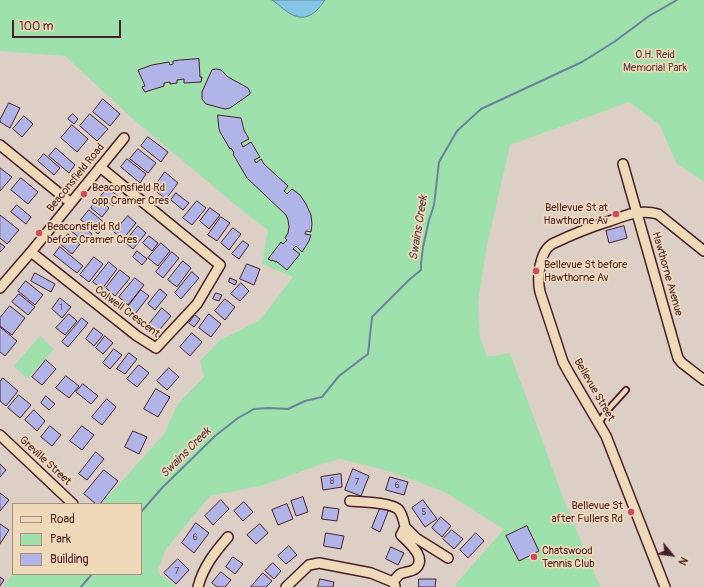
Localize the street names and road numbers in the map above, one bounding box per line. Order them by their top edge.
street label: Beaconsfield Road [44,141,108,215]
street label: Hawthorne Avenue [649,230,685,318]
street label: Colwell Crescent [92,283,162,341]
street label: Bellevue Street [571,356,617,424]
street label: Greville Street [16,434,74,488]

